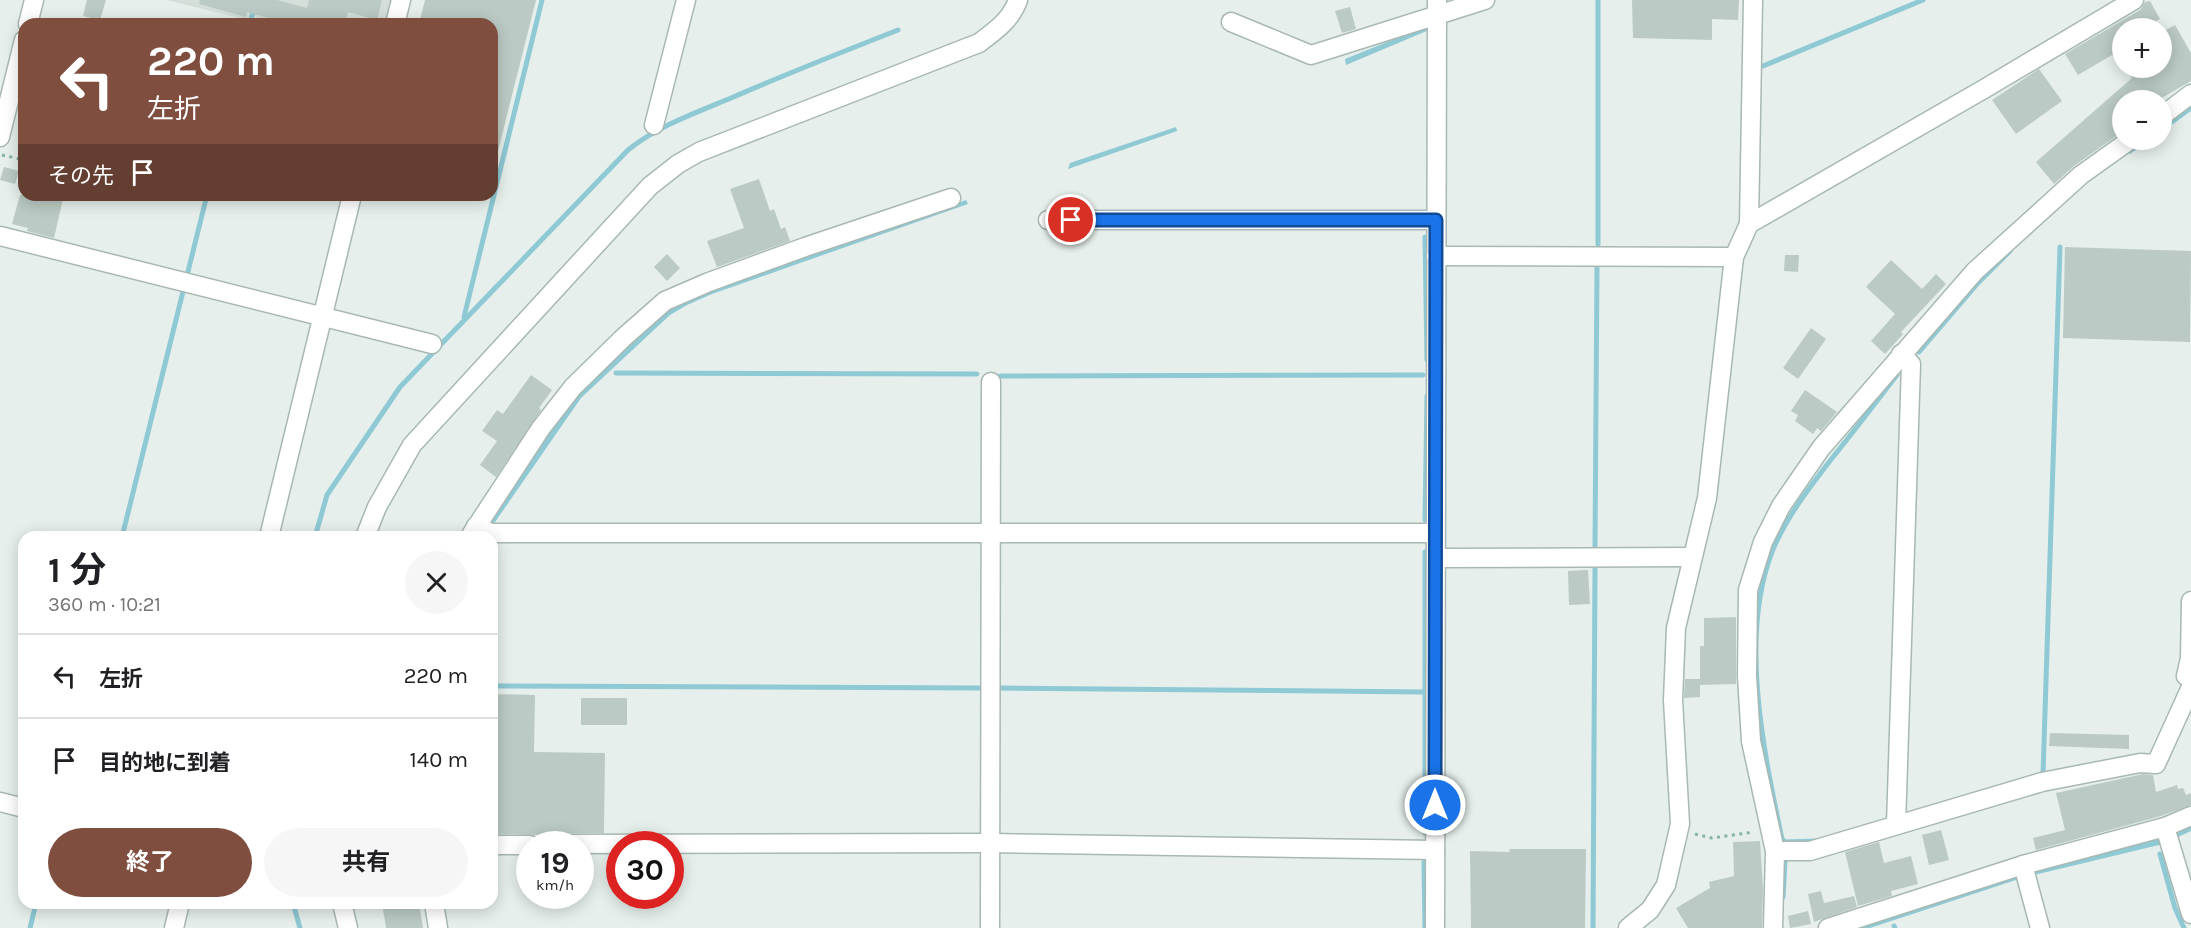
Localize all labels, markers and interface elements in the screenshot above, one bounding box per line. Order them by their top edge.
map controls [2112,18,2172,150]
button: + [2112,18,2172,78]
text: 220 m [147,36,275,86]
icon: left [48,42,126,120]
button: − [2112,90,2172,150]
text: 左折 [147,93,201,125]
icon: arrive [126,156,159,189]
text: その先 [48,163,114,189]
pin [1045,194,1096,245]
icon: arrive [1054,203,1087,236]
text: 1 分 [48,549,106,591]
button: close [405,551,468,614]
text: 360 m · 10:21 [48,593,161,616]
icon: left [48,660,81,693]
text: 220 m [404,663,468,689]
text: 左折 [99,666,143,692]
icon: arrive [48,744,81,777]
text: 140 m [410,747,468,773]
text: 目的地に到着 [99,750,231,776]
position arrow [1403,773,1467,837]
button: 終了 [48,828,252,897]
button: 共有 [264,828,468,897]
speed limit sign: 30 [606,831,684,909]
text: 19 [540,845,569,881]
text: km/h [536,876,574,894]

